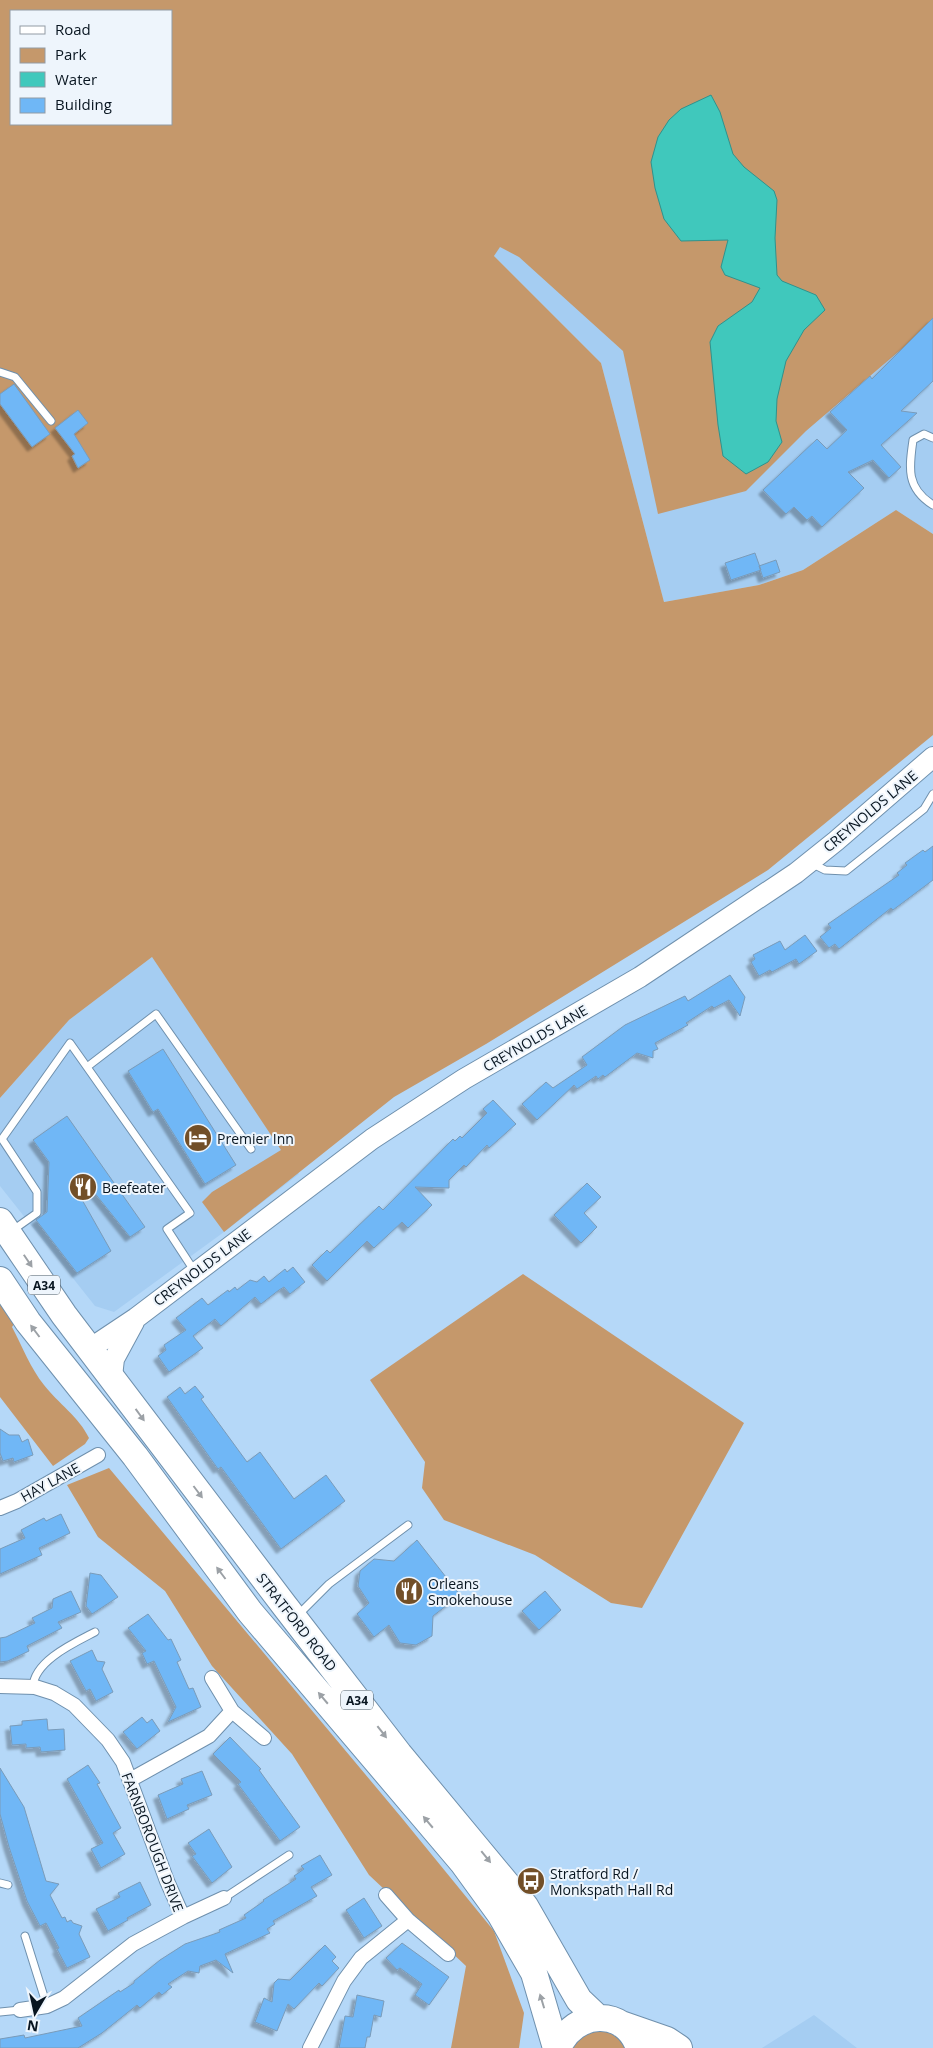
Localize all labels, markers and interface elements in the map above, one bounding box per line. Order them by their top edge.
legend [10,10,172,125]
text: Road [55,19,91,39]
text: Park [55,44,86,64]
text: Water [55,69,97,89]
text: Building [55,94,112,114]
street label: CREYNOLDS LANE [819,766,921,856]
street label: CREYNOLDS LANE [479,1000,591,1076]
hotel icon: Premier Inn [183,1123,213,1153]
place label: Premier Inn [217,1129,294,1148]
restaurant icon: Beefeater [68,1172,98,1202]
place label: Beefeater [102,1178,166,1197]
street label: CREYNOLDS LANE [149,1224,255,1310]
one-way arrow [23,1254,33,1267]
road number: A34 [28,1276,60,1294]
one-way arrow [29,1325,40,1338]
one-way arrow [135,1408,146,1421]
street label: HAY LANE [17,1458,83,1506]
one-way arrow [193,1485,204,1498]
one-way arrow [216,1566,226,1580]
street label: STRATFORD ROAD [253,1569,341,1675]
place label: Orleans Smokehouse [428,1574,513,1609]
restaurant icon: Orleans Smokehouse [394,1576,424,1606]
road number: A34 [341,1690,373,1710]
one-way arrow [317,1691,328,1704]
one-way arrow [377,1725,388,1738]
street label: FARNBOROUGH DRIVE [118,1770,188,1914]
one-way arrow [422,1815,433,1828]
one-way arrow [481,1851,492,1864]
place label: Stratford Rd / Monkspath Hall Rd [550,1864,673,1899]
bus stop icon: Stratford Rd / Monkspath Hall Rd [516,1866,546,1896]
north arrow [10,1988,60,2038]
one-way arrow [538,1994,546,2009]
text: N [26,2016,40,2037]

